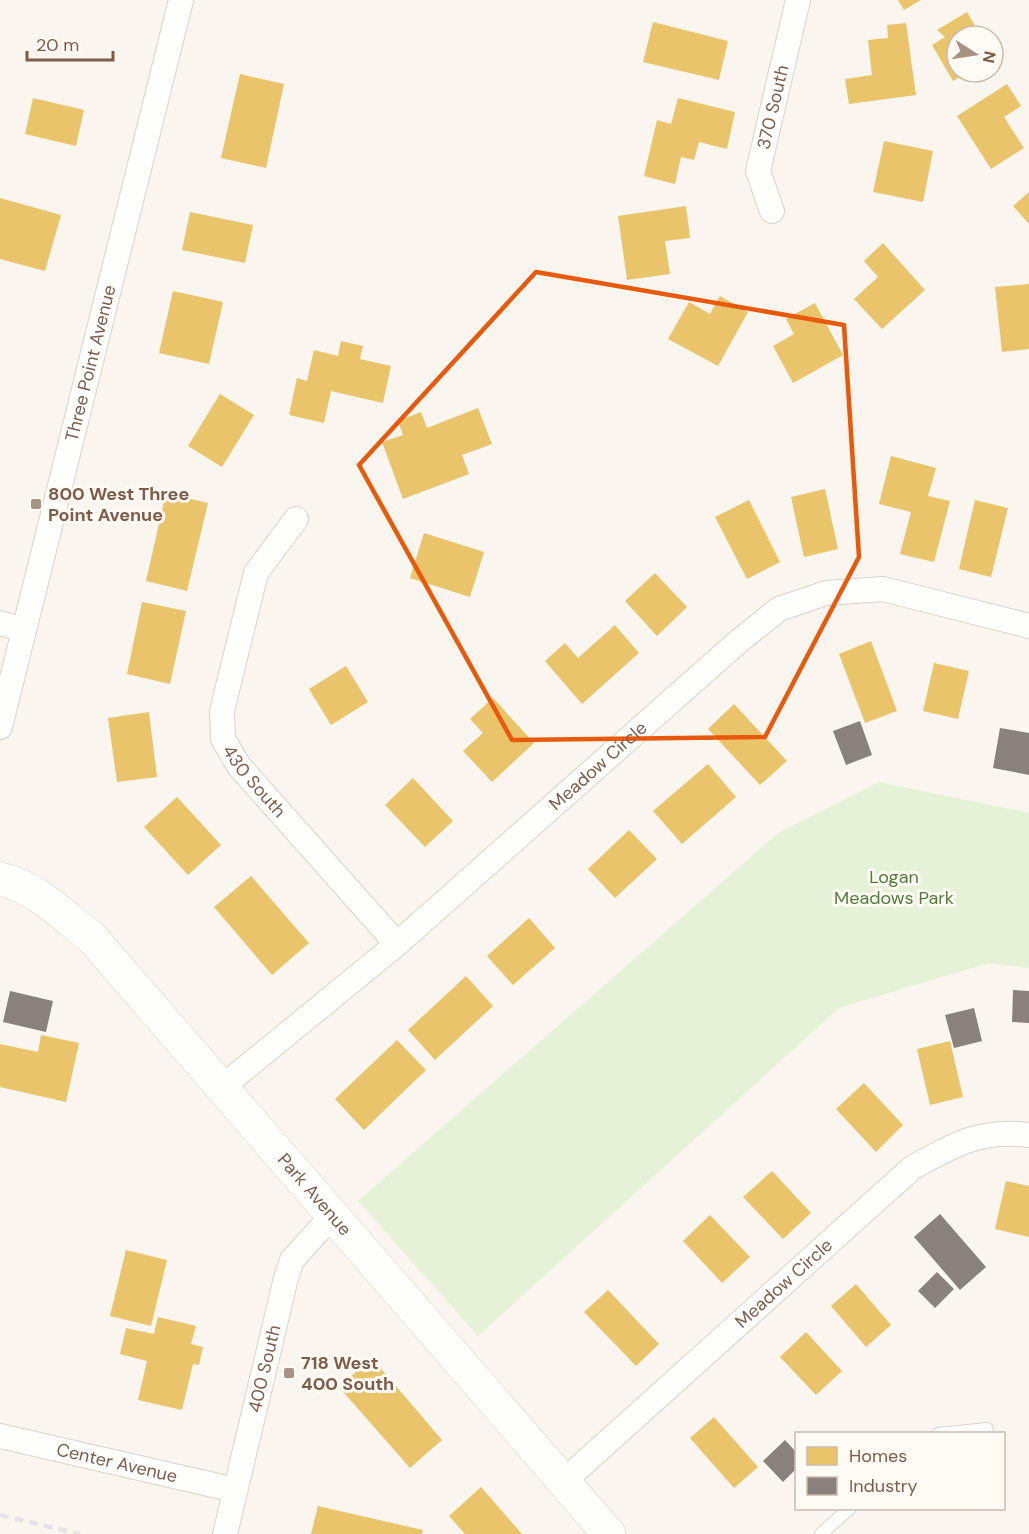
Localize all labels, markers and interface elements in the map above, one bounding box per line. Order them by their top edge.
scale bar [27,24,112,62]
north arrow [945,24,1005,84]
text: 20 m [36,33,79,57]
text: N [978,49,1001,65]
street label: 370 South [751,63,794,152]
street label: Three Point Avenue [60,282,122,444]
place label: 800 West Three Point Avenue [48,482,189,527]
marker: 800 West Three Point Avenue [29,497,43,511]
street label: Meadow Circle [544,716,652,816]
street label: 430 South [217,741,291,823]
park label: Logan Meadows Park [834,865,954,910]
street label: Park Avenue [272,1148,357,1241]
street label: Meadow Circle [730,1233,838,1334]
street label: 400 South [242,1322,286,1415]
place label: 718 West 400 South [301,1351,394,1396]
marker: 718 West 400 South [282,1366,296,1380]
legend [795,1432,1005,1510]
street label: Center Avenue [54,1437,180,1488]
text: Homes [849,1444,907,1468]
text: Industry [849,1474,918,1498]

